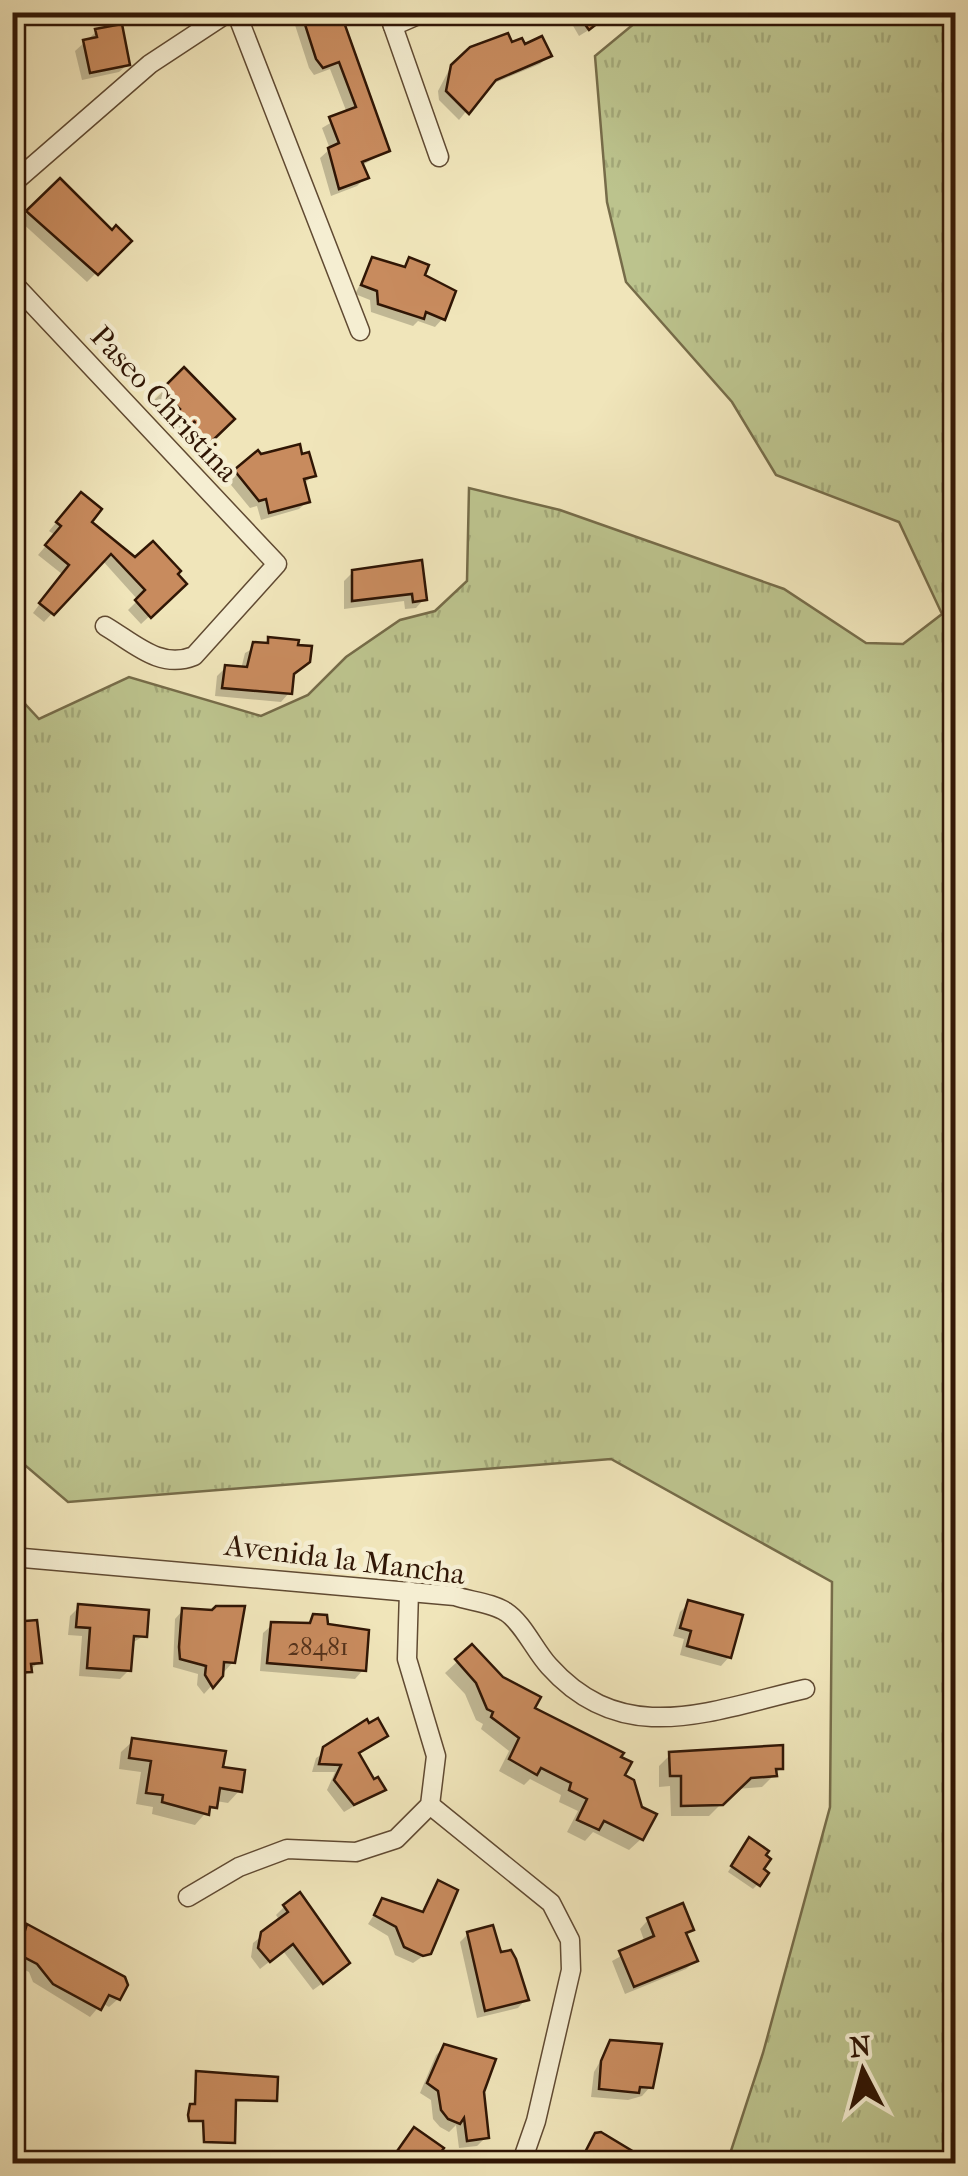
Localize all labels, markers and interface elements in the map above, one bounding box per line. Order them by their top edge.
street label: Paseo Christina [83,319,246,490]
street label: Avenida la Mancha [222,1528,468,1592]
house number: 28481 [287,1632,349,1661]
north arrow [813,2021,913,2121]
text: N [848,2029,873,2064]

